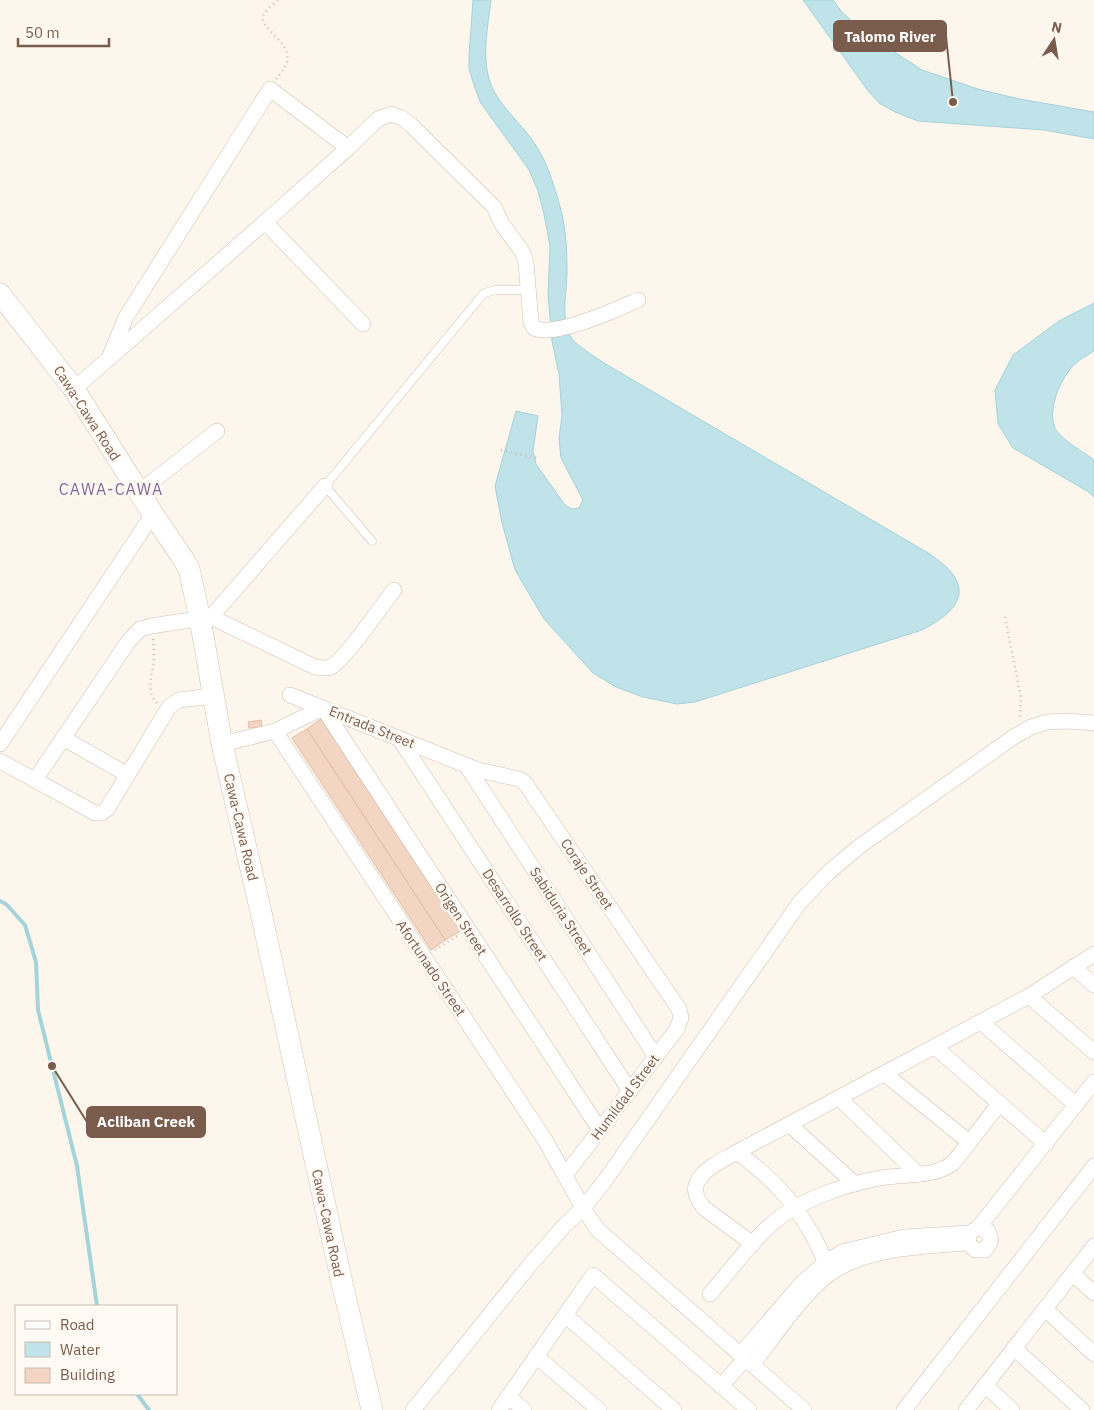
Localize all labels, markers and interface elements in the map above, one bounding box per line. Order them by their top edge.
scale bar [18,15,109,47]
north arrow [1029,15,1079,65]
text: N [1050,17,1064,37]
callout: Talomo River [834,21,946,51]
text: 50 m [25,23,60,42]
text: Talomo River [844,27,936,46]
street label: Cawa-Cawa Road [50,362,124,464]
district label: CAWA-CAWA [59,479,163,499]
street label: Entrada Street [326,702,418,752]
street label: Cawa-Cawa Road [220,772,262,882]
street label: Coraje Street [557,835,617,913]
street label: Sabiduria Street [526,864,596,958]
street label: Desarrollo Street [478,865,552,965]
street label: Origen Street [431,879,491,959]
street label: Afortunado Street [392,916,470,1020]
street label: Humildad Street [587,1050,663,1143]
callout: Acliban Creek [87,1107,205,1137]
text: Acliban Creek [97,1112,195,1131]
street label: Cawa-Cawa Road [308,1167,348,1279]
legend [15,1305,178,1395]
text: Road [60,1315,95,1334]
text: Water [60,1340,101,1359]
text: Building [60,1365,115,1384]

